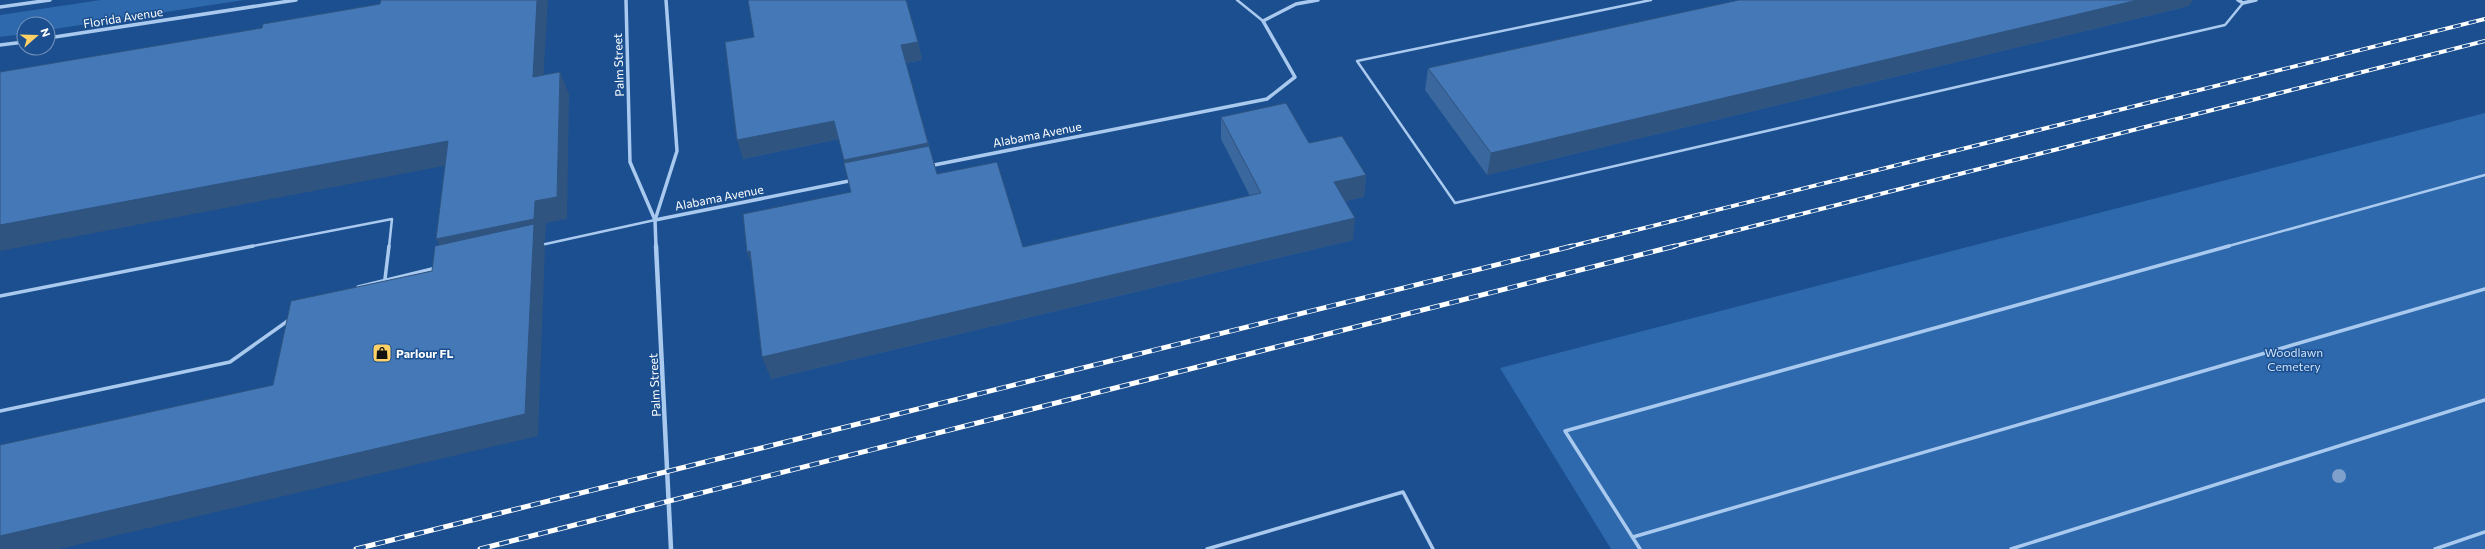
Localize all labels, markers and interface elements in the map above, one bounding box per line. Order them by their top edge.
street label: Florida Avenue [82,4,164,30]
north arrow [16,16,56,56]
text: N [38,26,53,39]
street label: Palm Street [610,33,626,97]
street label: Alabama Avenue [991,119,1083,149]
street label: Alabama Avenue [673,182,765,212]
shop icon: Parlour FL [371,342,393,364]
park label: Woodlawn Cemetery [2265,345,2323,373]
place label: Parlour FL [396,346,454,360]
street label: Palm Street [645,353,663,417]

